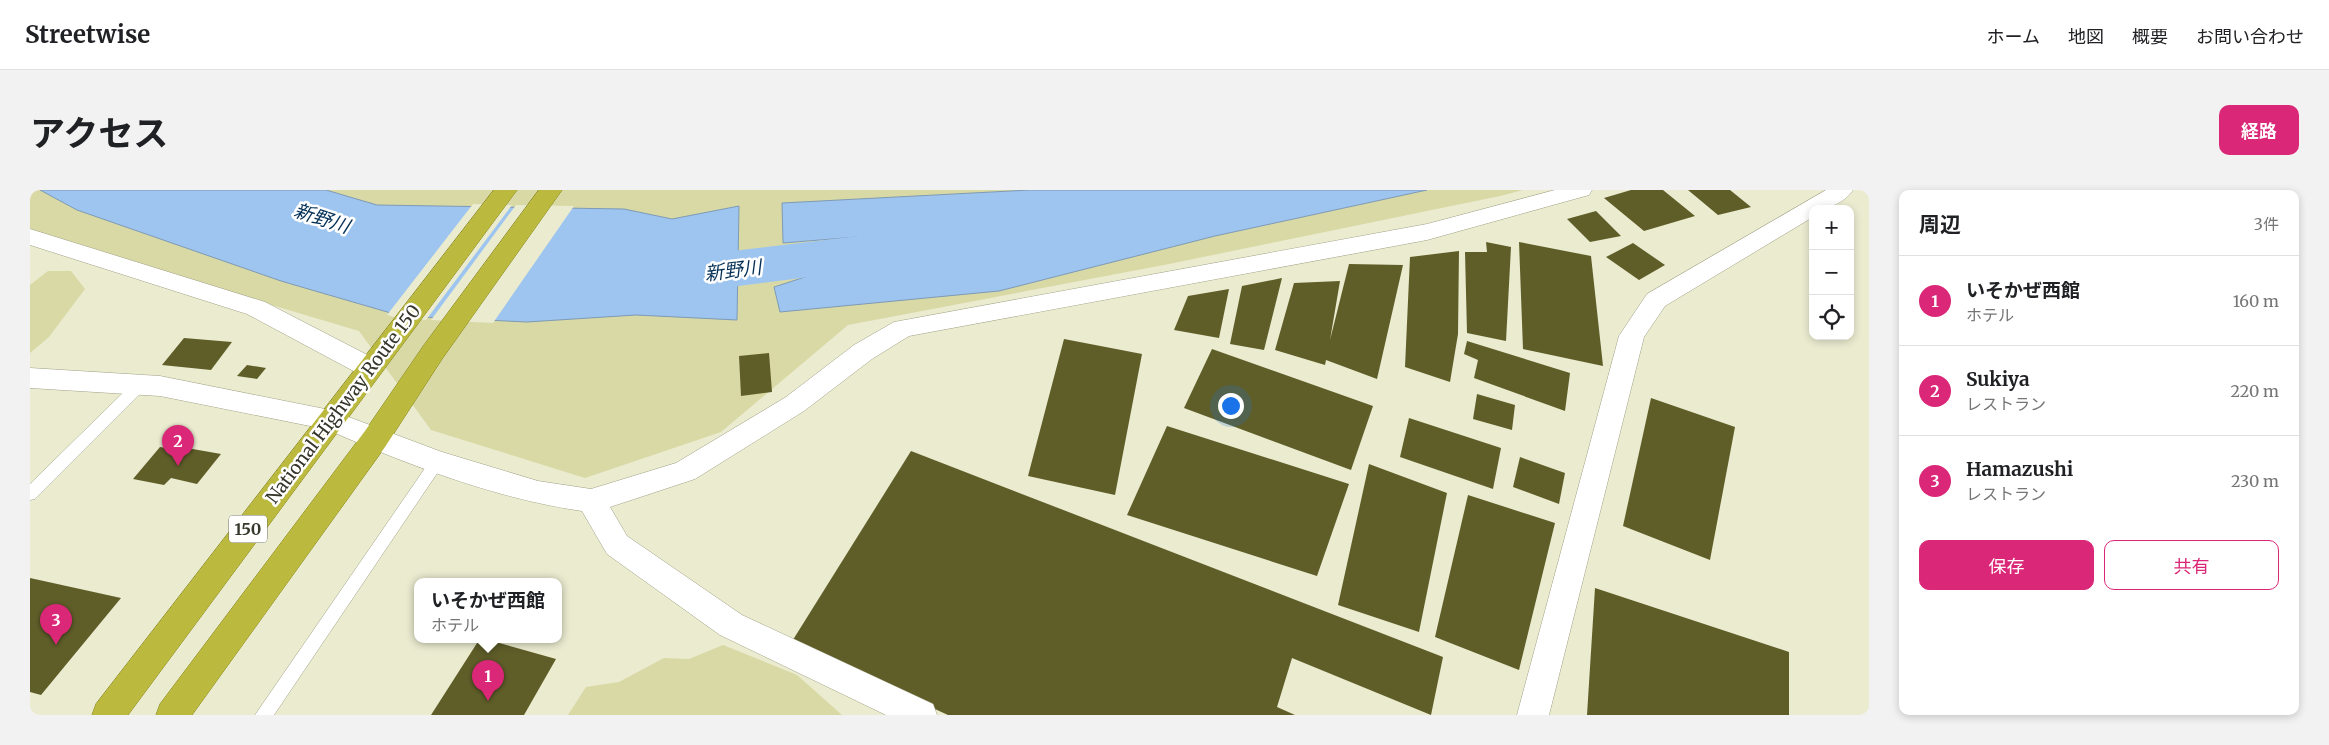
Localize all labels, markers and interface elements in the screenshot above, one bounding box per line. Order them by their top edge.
text: Streetwise [25,19,150,50]
text: ホーム [1987,25,2040,48]
text: 地図 [2068,25,2104,48]
text: 概要 [2132,25,2168,48]
text: お問い合わせ [2196,25,2304,48]
button: 経路 [2219,105,2299,155]
text: アクセス [30,112,168,156]
water label: 新野川 [291,198,355,239]
map controls [1809,205,1854,340]
button: + [1809,205,1854,250]
text: 周辺 [1919,211,1961,238]
text: 3件 [2254,214,2279,234]
button: − [1809,250,1854,295]
water label: 新野川 [703,254,765,285]
text: いそかぜ西館 [1966,278,2080,302]
text: 1 [1931,291,1939,311]
text: 160 m [2233,291,2279,311]
button: locate [1809,295,1854,340]
street label: National Highway Route 150 [261,300,425,508]
text: ホテル [1966,305,2014,325]
text: Sukiya [1966,367,2030,391]
text: 2 [1930,381,1940,401]
text: 220 m [2231,381,2279,401]
your location [1218,393,1244,419]
text: レストラン [1966,394,2046,414]
pin: 2 [162,425,194,466]
text: Hamazushi [1966,457,2073,481]
text: 3 [1930,471,1940,491]
text: 230 m [2231,471,2279,491]
text: レストラン [1966,484,2046,504]
road number: 150 [229,516,267,542]
button: 保存 [1919,540,2094,590]
button: 共有 [2104,540,2279,590]
popup [414,578,562,643]
text: いそかぜ西館 [431,588,545,612]
pin: 3 [40,604,72,645]
text: ホテル [431,615,479,635]
pin: 1 [472,660,504,701]

